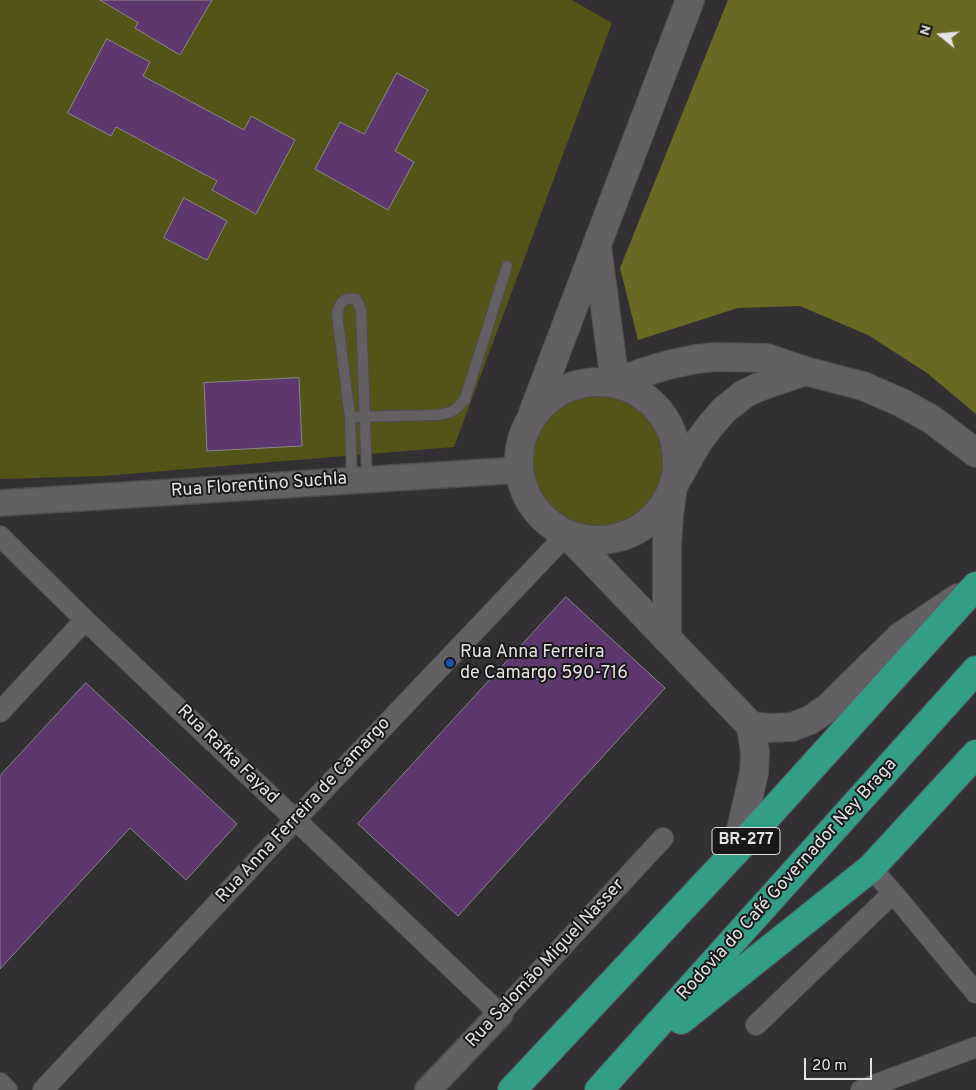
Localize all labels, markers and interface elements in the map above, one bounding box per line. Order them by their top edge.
north arrow [916,10,966,60]
text: N [917,23,936,38]
street label: Rua Florentino Suchla [170,469,348,503]
place label: Rua Anna Ferreira de Camargo 590-716 [460,642,628,684]
marker: Rua Anna Ferreira de Camargo 590-716 [444,657,456,669]
street label: Rua Rafka Fayad [172,701,282,809]
street label: Rua Anna Ferreira de Camargo [212,714,396,908]
street label: Rodovia do Café Governador Ney Braga [674,755,902,1005]
road number: BR-277 [712,828,780,854]
street label: Rua Salomão Miguel Nasser [462,875,630,1053]
scale bar [806,1048,874,1080]
text: 20 m [812,1057,847,1076]

